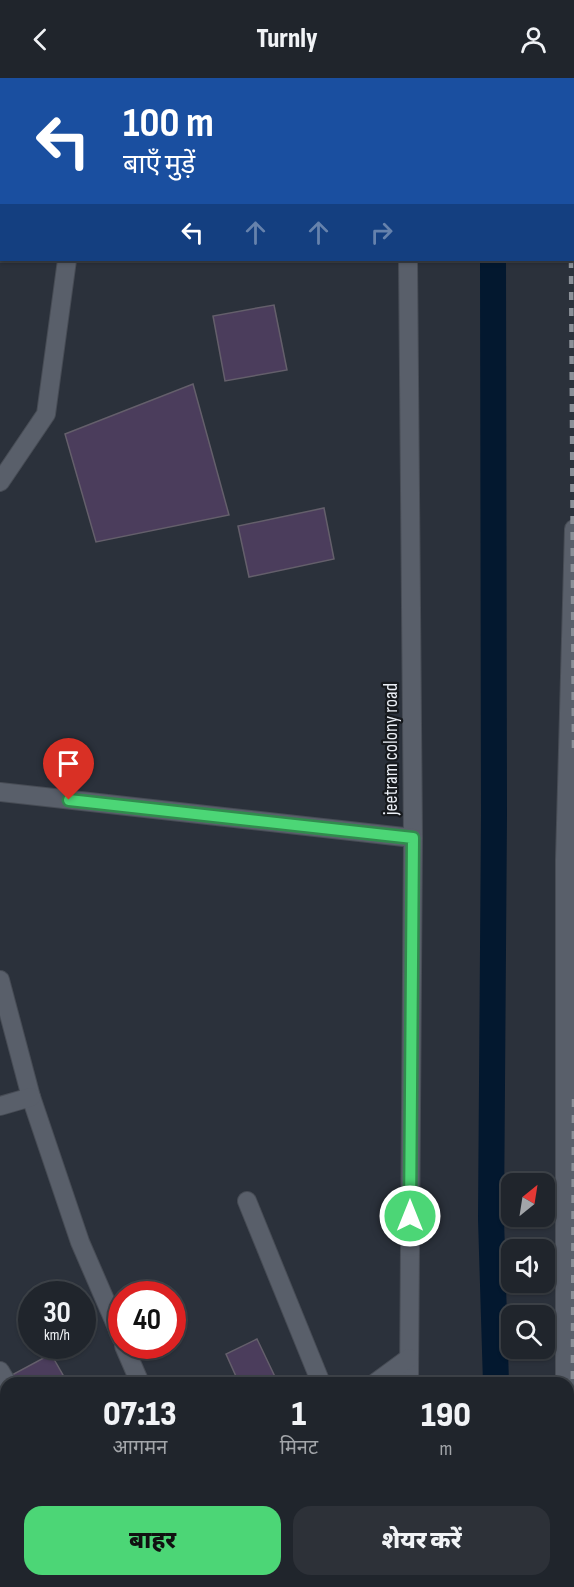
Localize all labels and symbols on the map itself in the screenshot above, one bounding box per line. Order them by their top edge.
street label: jeetram colony road [379,683,403,816]
pin [43,738,94,800]
north arrow [501,1173,555,1227]
position arrow [378,1184,442,1248]
speed limit sign: 40 [108,1281,186,1359]

